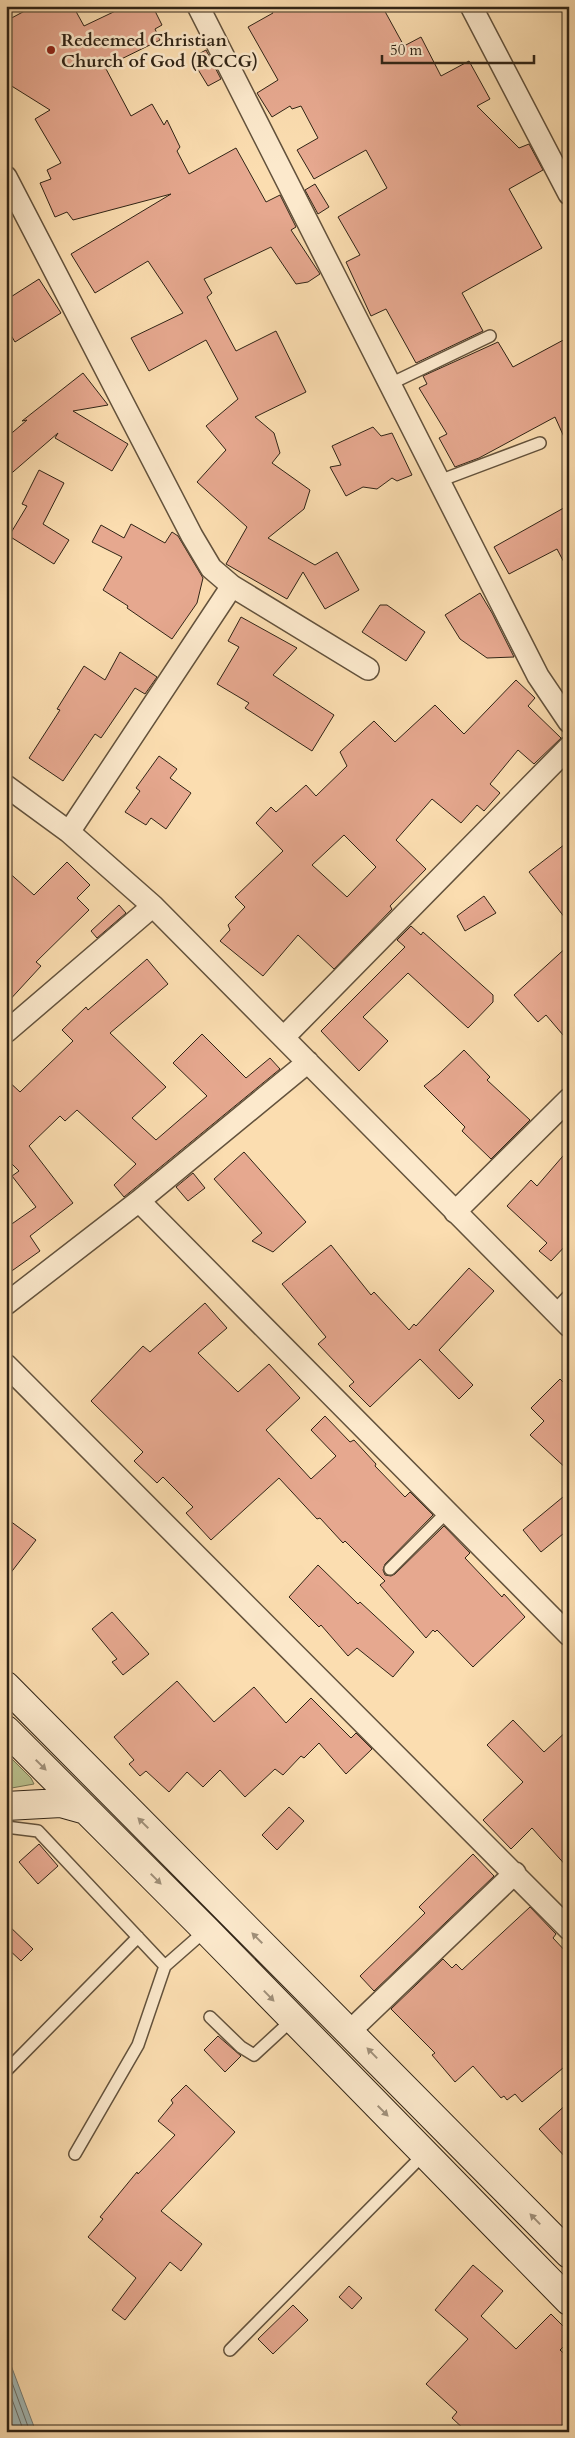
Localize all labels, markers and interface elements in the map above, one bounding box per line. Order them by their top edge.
place label: Redeemed Christian Church of God (RCCG) [61,28,258,74]
scale bar [382,32,535,64]
text: 50 m [390,40,422,60]
marker: Redeemed Christian Church of God (RCCG) [45,44,57,56]
one-way arrow [35,1758,47,1770]
one-way arrow [137,1817,149,1829]
one-way arrow [150,1873,162,1885]
one-way arrow [251,1932,263,1944]
one-way arrow [263,1989,275,2001]
one-way arrow [366,2047,378,2059]
one-way arrow [377,2105,389,2117]
one-way arrow [529,2213,541,2225]

